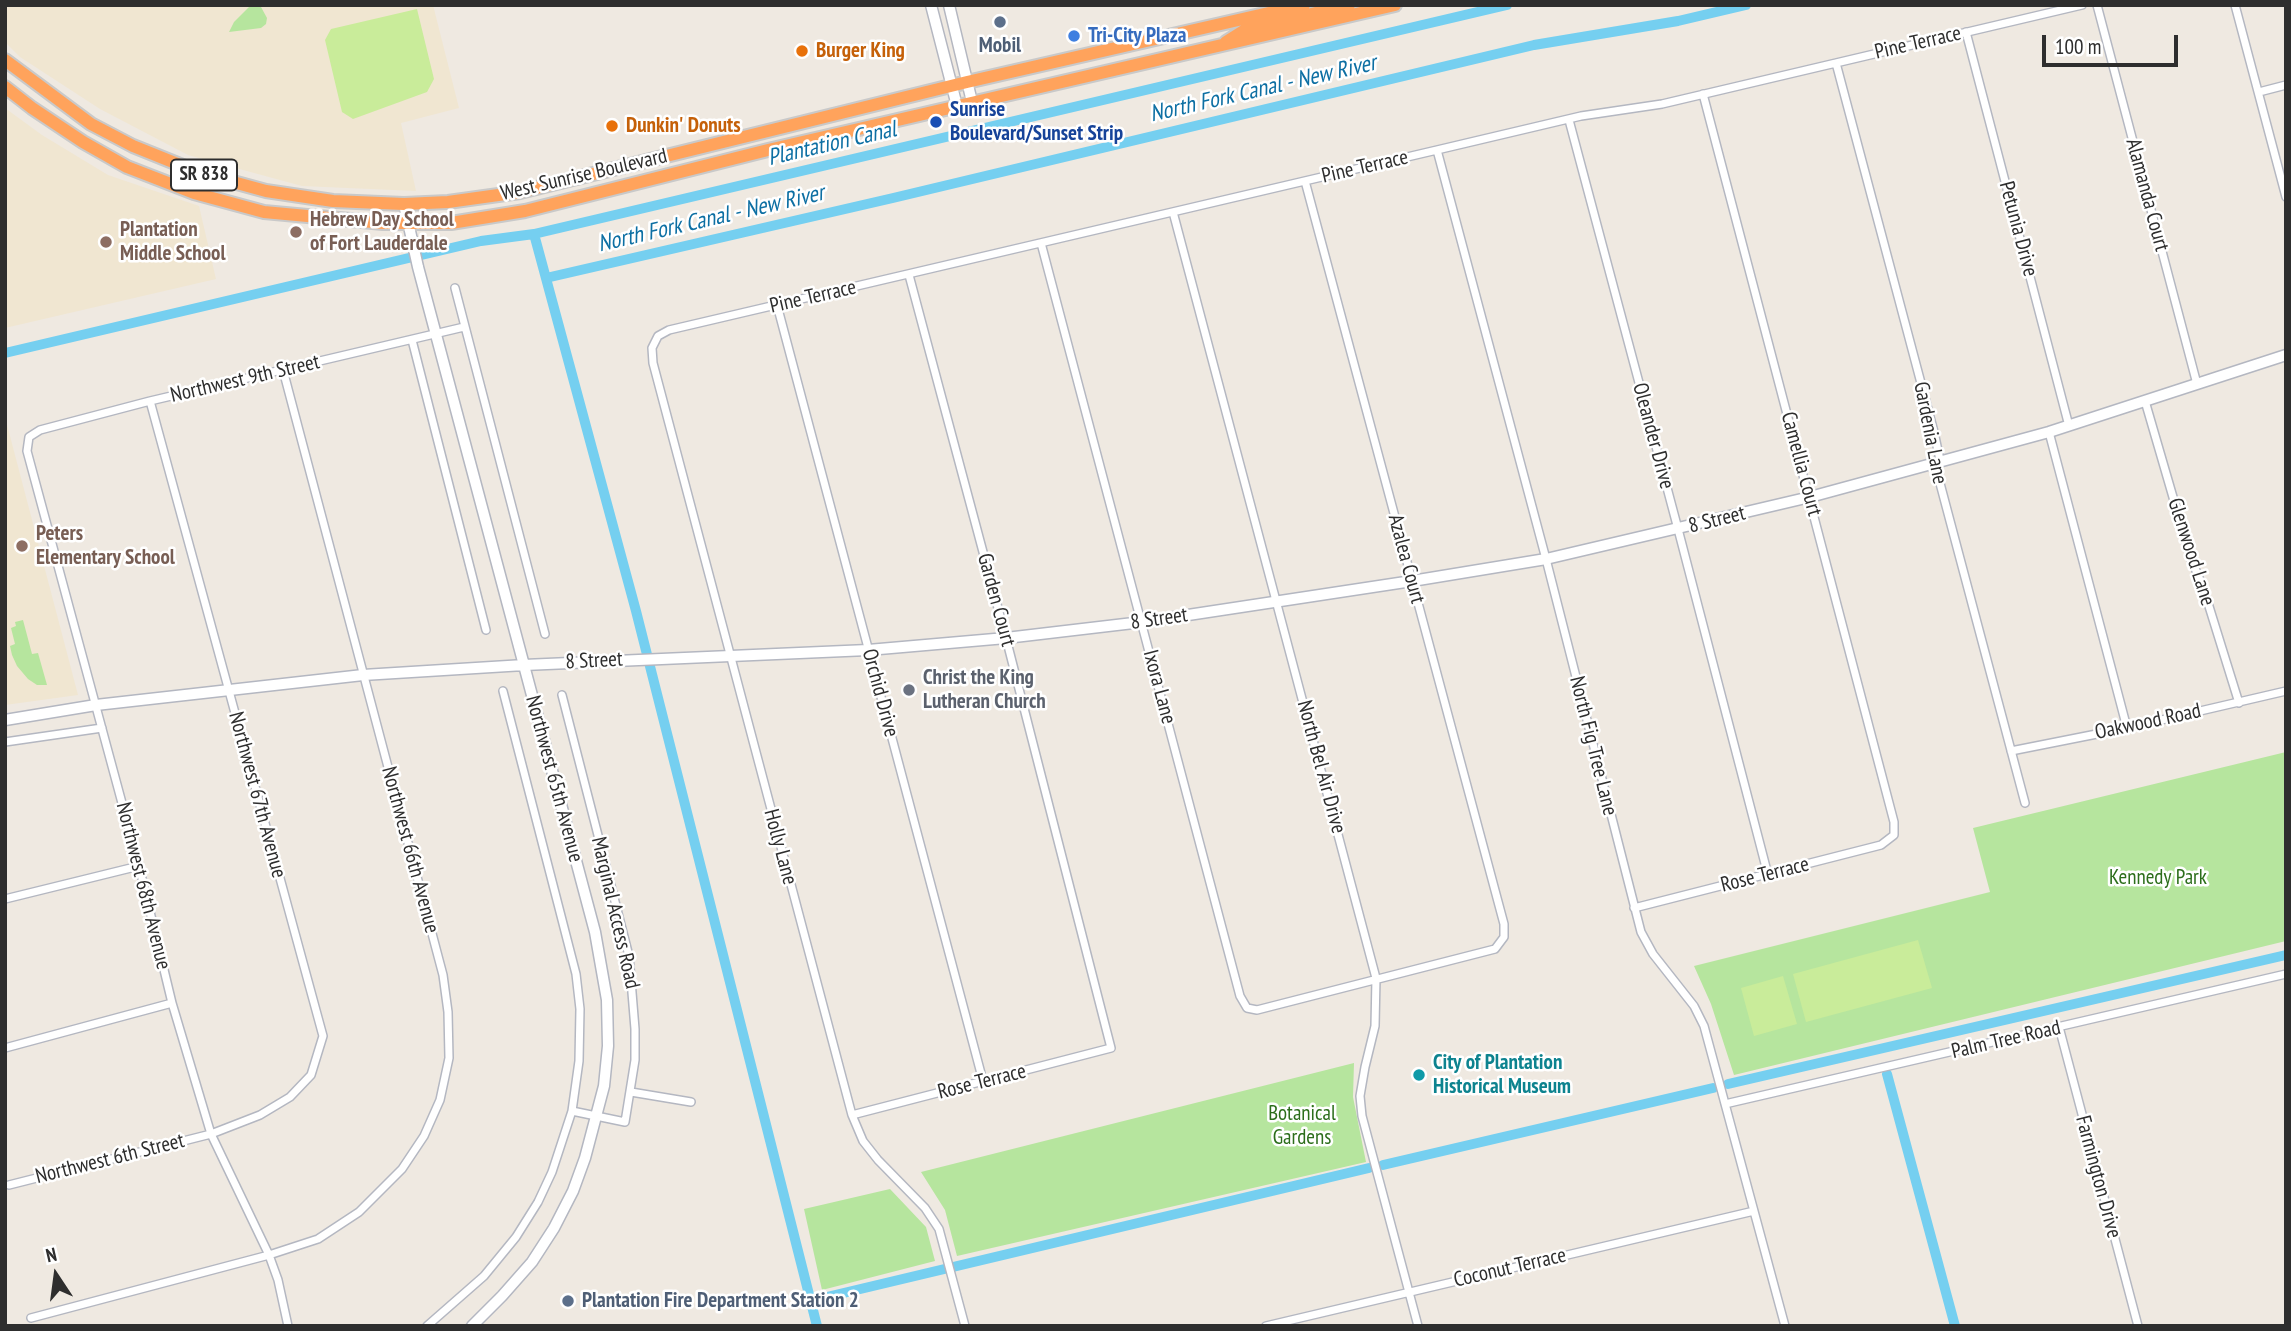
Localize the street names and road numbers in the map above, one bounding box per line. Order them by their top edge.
street label: Pine Terrace [1872,21,1964,65]
street label: Alamanda Court [2120,136,2174,254]
street label: West Sunrise Boulevard [498,144,670,206]
street label: Pine Terrace [1319,145,1411,189]
road number: SR 838 [171,160,237,190]
street label: Petunia Drive [1993,179,2043,279]
street label: Pine Terrace [767,275,859,319]
street label: Northwest 9th Street [168,350,322,408]
street label: Oleander Drive [1627,380,1679,492]
street label: Gardenia Lane [1908,380,1952,486]
street label: Camellia Court [1775,409,1827,519]
street label: Glenwood Lane [2162,495,2220,609]
street label: 8 Street [1686,501,1748,539]
street label: Azalea Court [1382,512,1430,606]
street label: Garden Court [972,551,1020,649]
street label: 8 Street [1129,603,1189,635]
street label: Orchid Drive [856,646,904,740]
street label: 8 Street [565,647,623,675]
street label: Ixora Lane [1137,647,1181,727]
street label: North Fig Tree Lane [1564,674,1622,818]
street label: Northwest 65th Avenue [520,693,588,865]
street label: North Bel Air Drive [1291,698,1351,836]
street label: Oakwood Road [2093,698,2203,746]
street label: Northwest 67th Avenue [223,709,291,881]
street label: Northwest 66th Avenue [376,764,444,936]
street label: Northwest 68th Avenue [110,800,176,972]
street label: Holly Lane [758,806,802,888]
street label: Marginal Access Road [585,835,645,991]
street label: Rose Terrace [1718,852,1812,898]
street label: Palm Tree Road [1949,1015,2063,1065]
street label: Rose Terrace [935,1059,1029,1105]
street label: Farmington Drive [2070,1113,2126,1241]
street label: Northwest 6th Street [33,1128,187,1190]
street label: Coconut Terrace [1451,1243,1569,1293]

